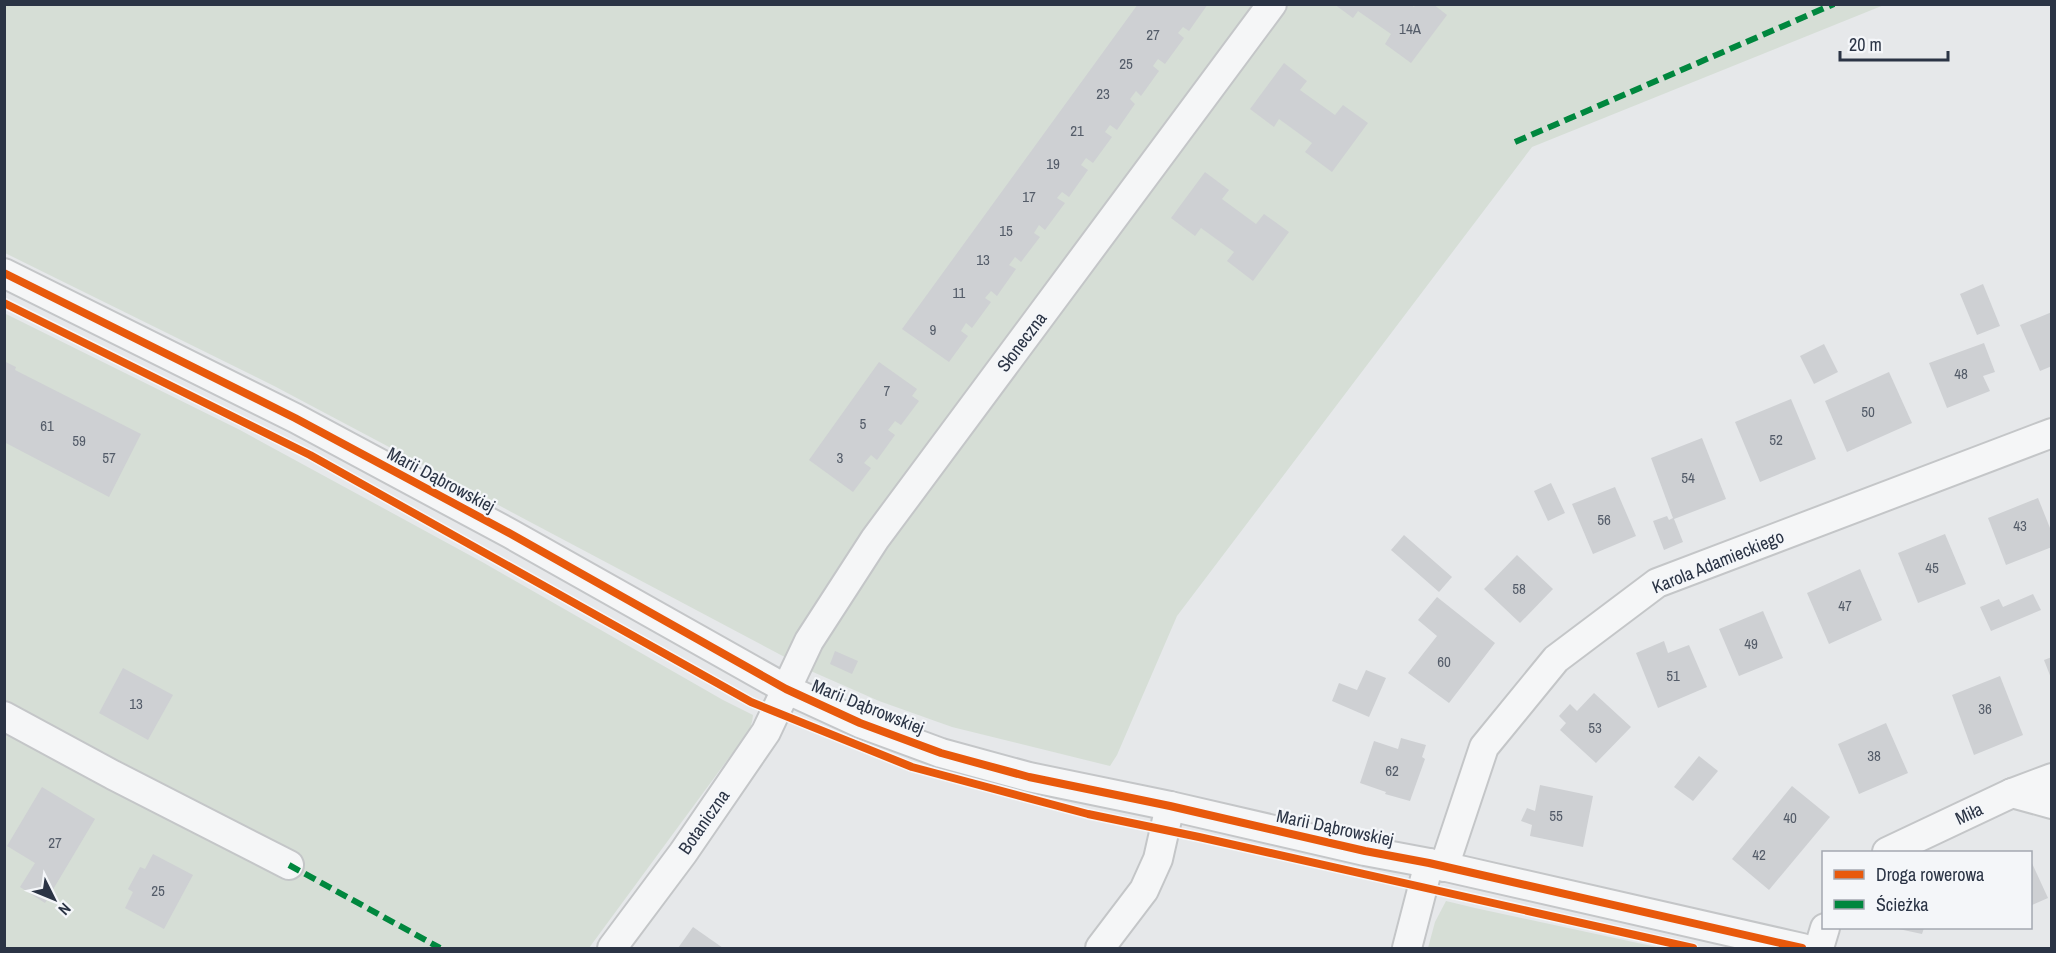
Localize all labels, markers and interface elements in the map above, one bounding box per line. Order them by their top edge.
house number: 14A [1399,18,1422,39]
house number: 27 [1146,24,1160,45]
scale bar [1840,24,1948,62]
text: 20 m [1849,32,1882,57]
house number: 25 [1119,53,1133,74]
house number: 23 [1096,83,1110,104]
house number: 21 [1070,120,1084,141]
house number: 19 [1046,153,1060,174]
house number: 17 [1022,186,1036,207]
house number: 15 [999,220,1013,241]
house number: 13 [976,249,990,270]
house number: 11 [953,282,966,303]
street label: Słoneczna [991,307,1052,377]
house number: 9 [930,319,937,340]
house number: 48 [1954,363,1968,384]
house number: 7 [884,380,891,401]
house number: 50 [1861,401,1875,422]
house number: 5 [860,413,867,434]
house number: 61 [40,415,54,436]
house number: 52 [1769,429,1783,450]
house number: 59 [72,430,86,451]
street label: Marii Dąbrowskiej [383,441,500,519]
house number: 57 [102,447,116,468]
house number: 3 [837,447,844,468]
house number: 54 [1681,467,1695,488]
house number: 56 [1597,509,1611,530]
house number: 43 [2013,515,2027,536]
street label: Karola Adamieckiego [1648,524,1788,599]
house number: 45 [1925,557,1939,578]
house number: 58 [1512,578,1526,599]
house number: 47 [1838,595,1852,616]
house number: 49 [1744,633,1758,654]
house number: 60 [1437,651,1451,672]
house number: 51 [1666,665,1680,686]
street label: Marii Dąbrowskiej [808,673,928,740]
house number: 13 [129,693,143,714]
house number: 36 [1978,698,1992,719]
house number: 53 [1588,717,1602,738]
house number: 38 [1867,745,1881,766]
house number: 62 [1385,760,1399,781]
street label: Botaniczna [672,784,735,859]
street label: Miła [1951,796,1987,831]
street label: Marii Dąbrowskiej [1274,803,1396,852]
house number: 55 [1549,805,1563,826]
house number: 40 [1783,807,1797,828]
house number: 27 [48,832,62,853]
house number: 42 [1752,844,1766,865]
legend [1822,851,2032,929]
text: Droga rowerowa [1876,862,1984,887]
north arrow [24,869,84,929]
house number: 25 [151,880,165,901]
text: Ścieżka [1876,892,1929,917]
text: N [54,898,76,920]

